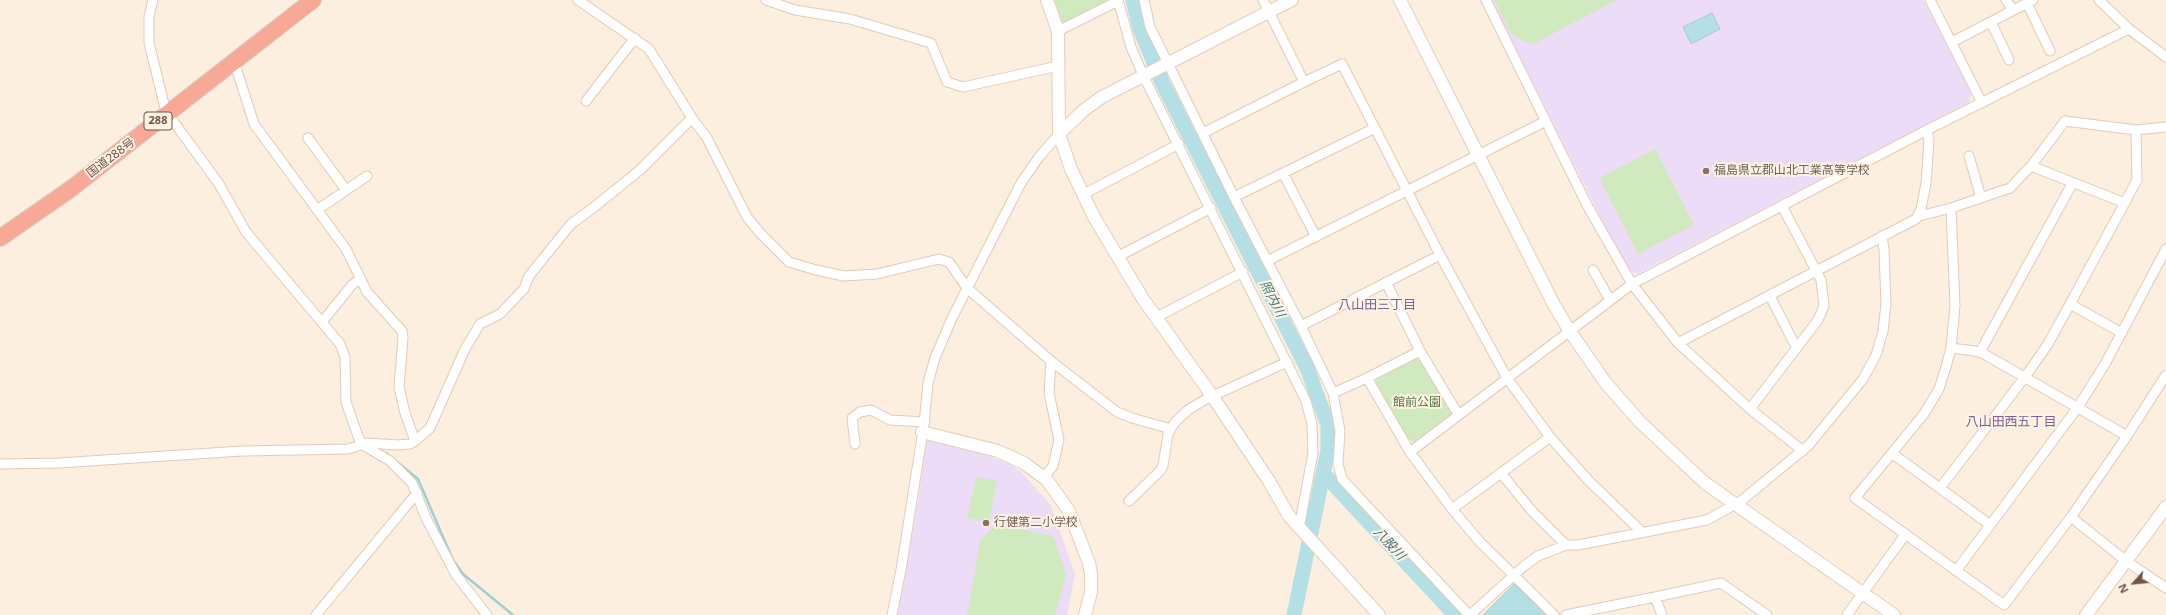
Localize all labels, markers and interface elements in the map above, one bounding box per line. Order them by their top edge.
road number: 288 [144,112,172,130]
street label: 国道288号 [84,135,138,181]
place label: 福島県立郡山北工業高等学校 [1714,164,1870,178]
marker: 福島県立郡山北工業高等学校 [1701,166,1711,176]
water label: 照内川 [1256,278,1288,320]
district label: 八山田三丁目 [1338,297,1416,313]
park label: 館前公園 [1393,396,1441,410]
district label: 八山田西五丁目 [1966,414,2056,430]
place label: 行健第二小学校 [994,516,1078,530]
marker: 行健第二小学校 [981,518,991,528]
water label: 八股川 [1370,524,1408,564]
north arrow [2114,563,2154,603]
text: N [2114,581,2132,596]

